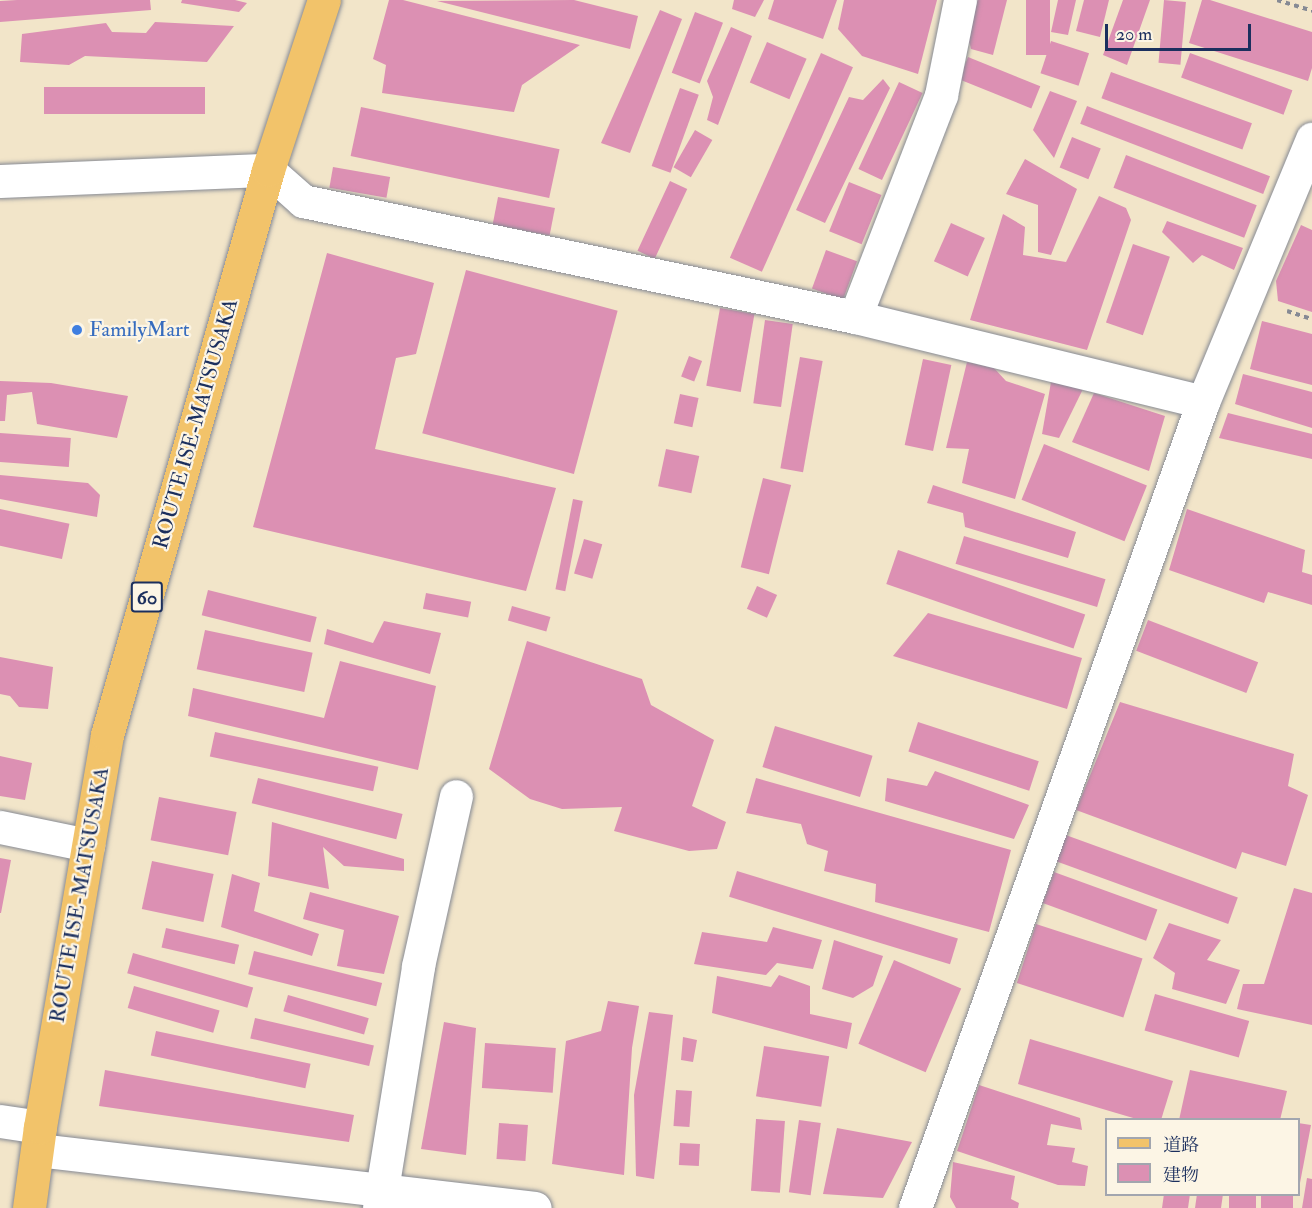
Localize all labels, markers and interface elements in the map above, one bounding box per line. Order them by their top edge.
scale bar [1108,12,1254,50]
text: 20 m [1116,23,1152,46]
street label: ROUTE ISE-MATSUSAKA [148,296,244,552]
place label: FamilyMart [89,317,190,343]
marker: FamilyMart [70,323,84,337]
road number: 60 [130,580,164,614]
street label: ROUTE ISE-MATSUSAKA [45,765,115,1025]
legend [1105,1118,1300,1196]
text: 道路 [1163,1134,1199,1157]
text: 建物 [1163,1164,1199,1187]

